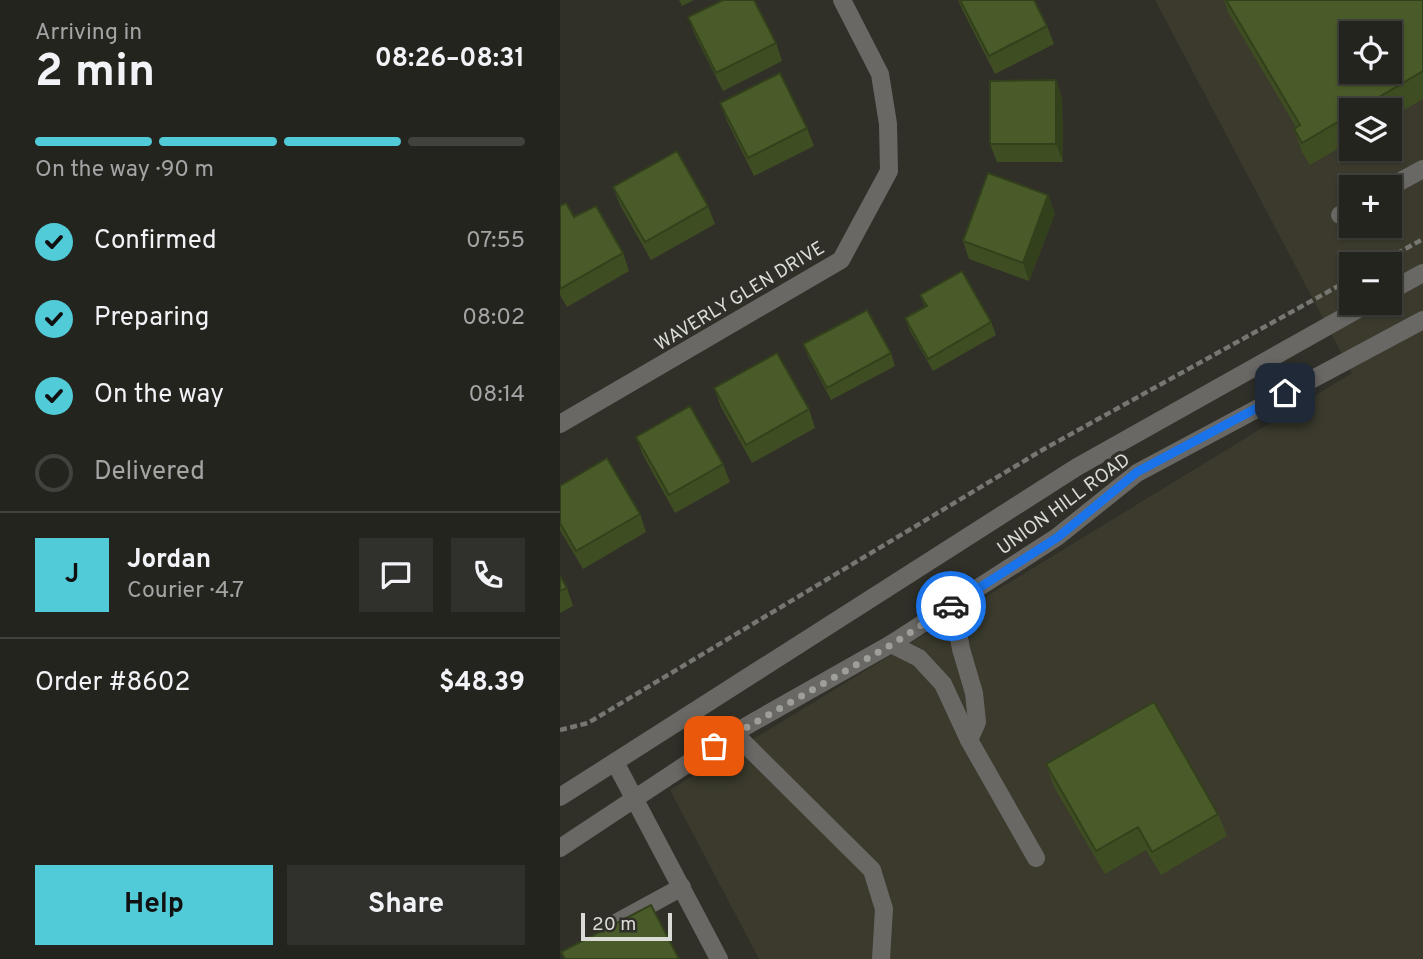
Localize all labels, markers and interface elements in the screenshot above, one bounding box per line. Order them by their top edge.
text: Arriving in [35,19,142,48]
map controls [1339,21,1402,315]
button: locate [1339,21,1402,84]
text: 08:26–08:31 [375,43,525,76]
text: 2 min [35,44,155,103]
button: layers [1339,98,1402,161]
text: On the way · 90 m [35,156,214,185]
button: + [1339,175,1402,238]
icon: check [35,223,73,261]
text: Confirmed [94,225,217,258]
text: 07:55 [466,227,525,256]
street label: WAVERLY GLEN DRIVE [651,236,829,357]
button: − [1339,252,1402,315]
icon: check [35,300,73,338]
text: Preparing [94,302,209,335]
text: 08:02 [462,304,525,333]
pin [1255,363,1315,423]
icon: home [1266,374,1304,412]
icon: check [35,377,73,415]
text: On the way [94,379,224,412]
text: 08:14 [469,381,525,410]
street label: UNION HILL ROAD [993,448,1135,561]
text: Delivered [94,456,205,489]
button: chat [359,538,433,612]
button: phone [451,538,525,612]
text: Jordan [127,544,211,577]
text: J [65,559,79,592]
courier [916,571,986,641]
text: Courier · 4.7 [127,577,244,606]
icon: car [932,587,970,625]
text: Order #8602 [35,667,190,700]
text: $48.39 [439,667,525,700]
pin [684,716,744,776]
icon: bag [695,727,733,765]
button: Help [35,865,273,945]
button: Share [287,865,525,945]
scale bar [581,910,672,942]
text: 20 m [592,913,636,937]

